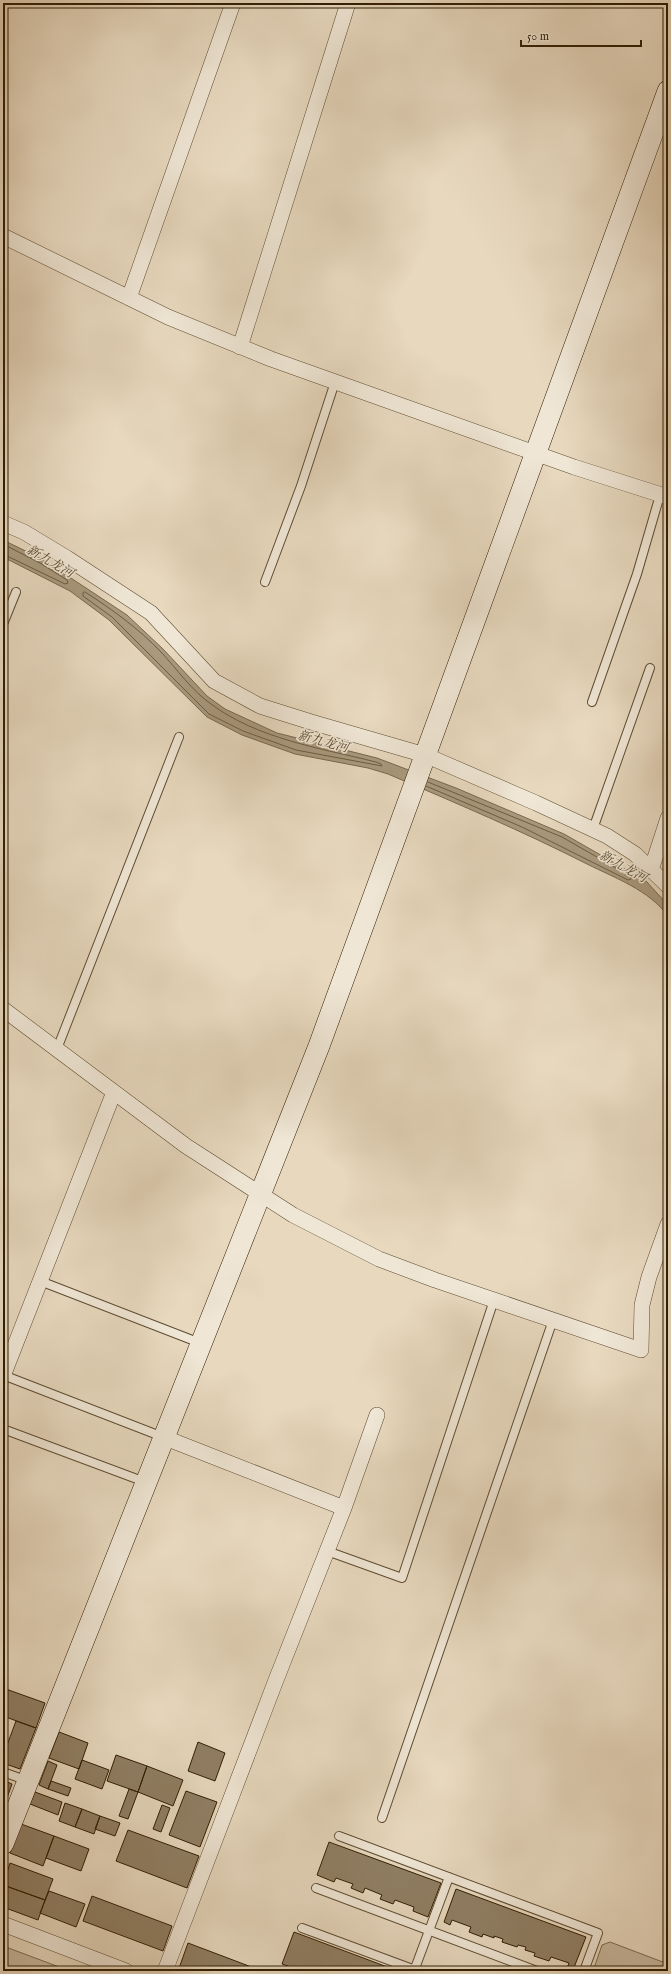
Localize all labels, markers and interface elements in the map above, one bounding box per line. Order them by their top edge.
scale bar [521,22,641,48]
text: 50 m [527,29,549,44]
water label: 新九龙河 [23,542,78,583]
water label: 新九龙河 [296,727,352,757]
water label: 新九龙河 [596,847,652,888]

